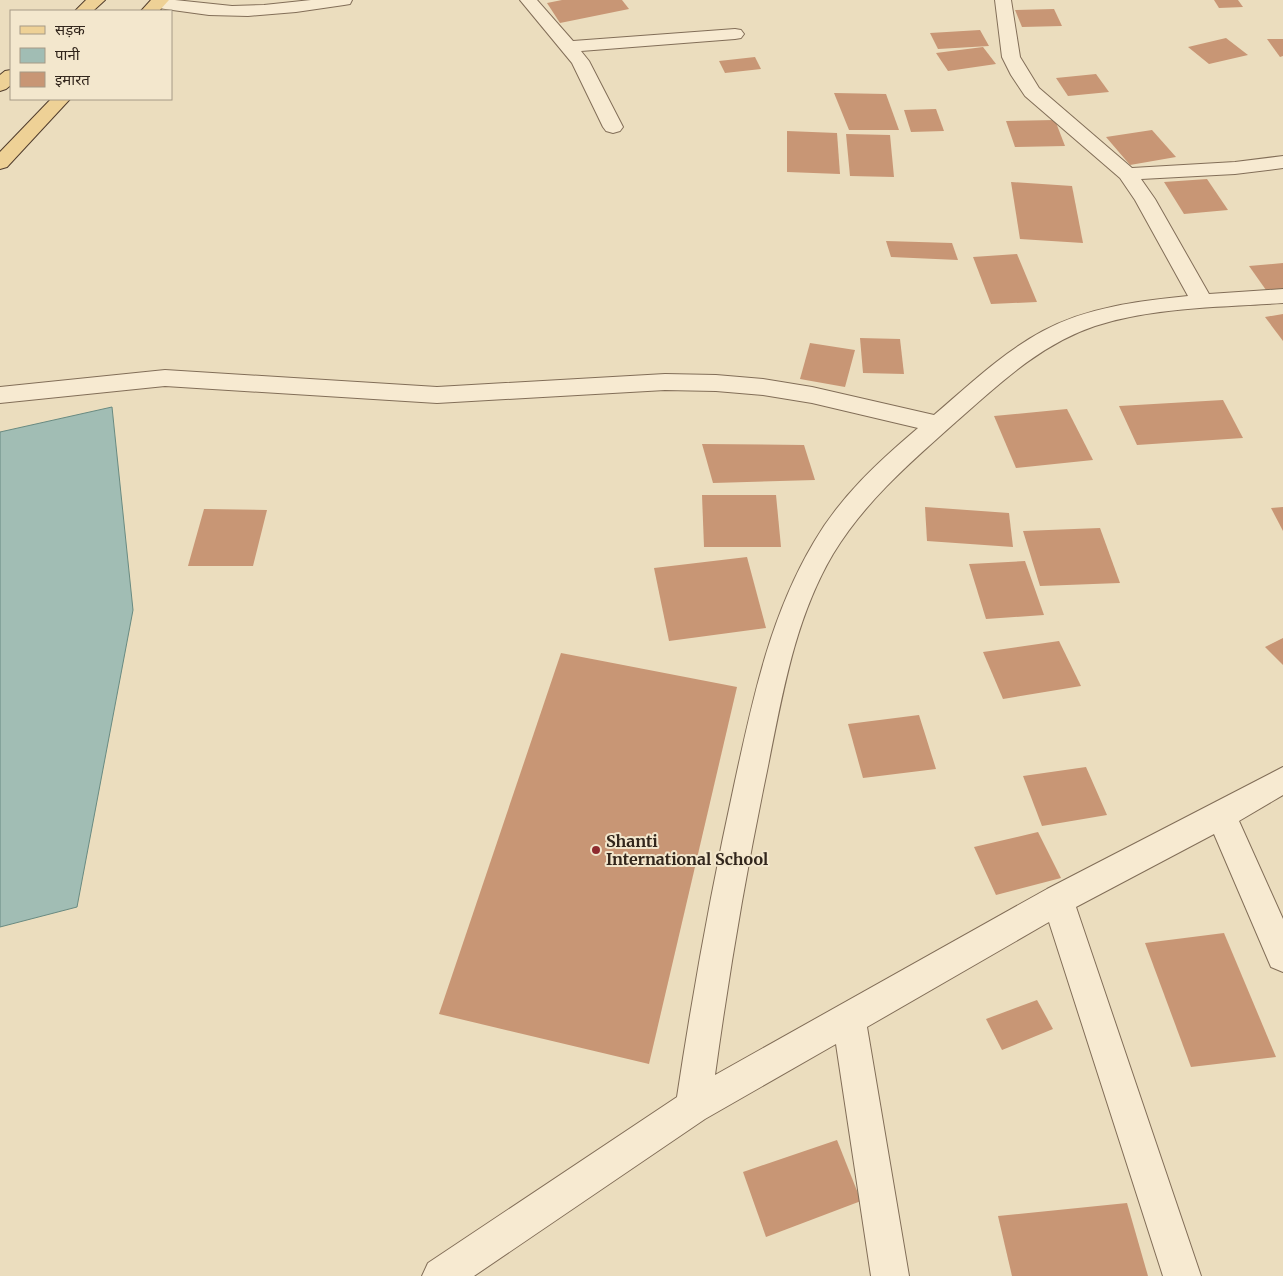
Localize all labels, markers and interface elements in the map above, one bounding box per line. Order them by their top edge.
legend [10,10,172,100]
text: सड़क [55,20,85,39]
text: पानी [55,45,81,64]
text: इमारत [55,70,90,89]
place label: Shanti International School [606,831,768,869]
marker: Shanti International School [590,844,602,856]

